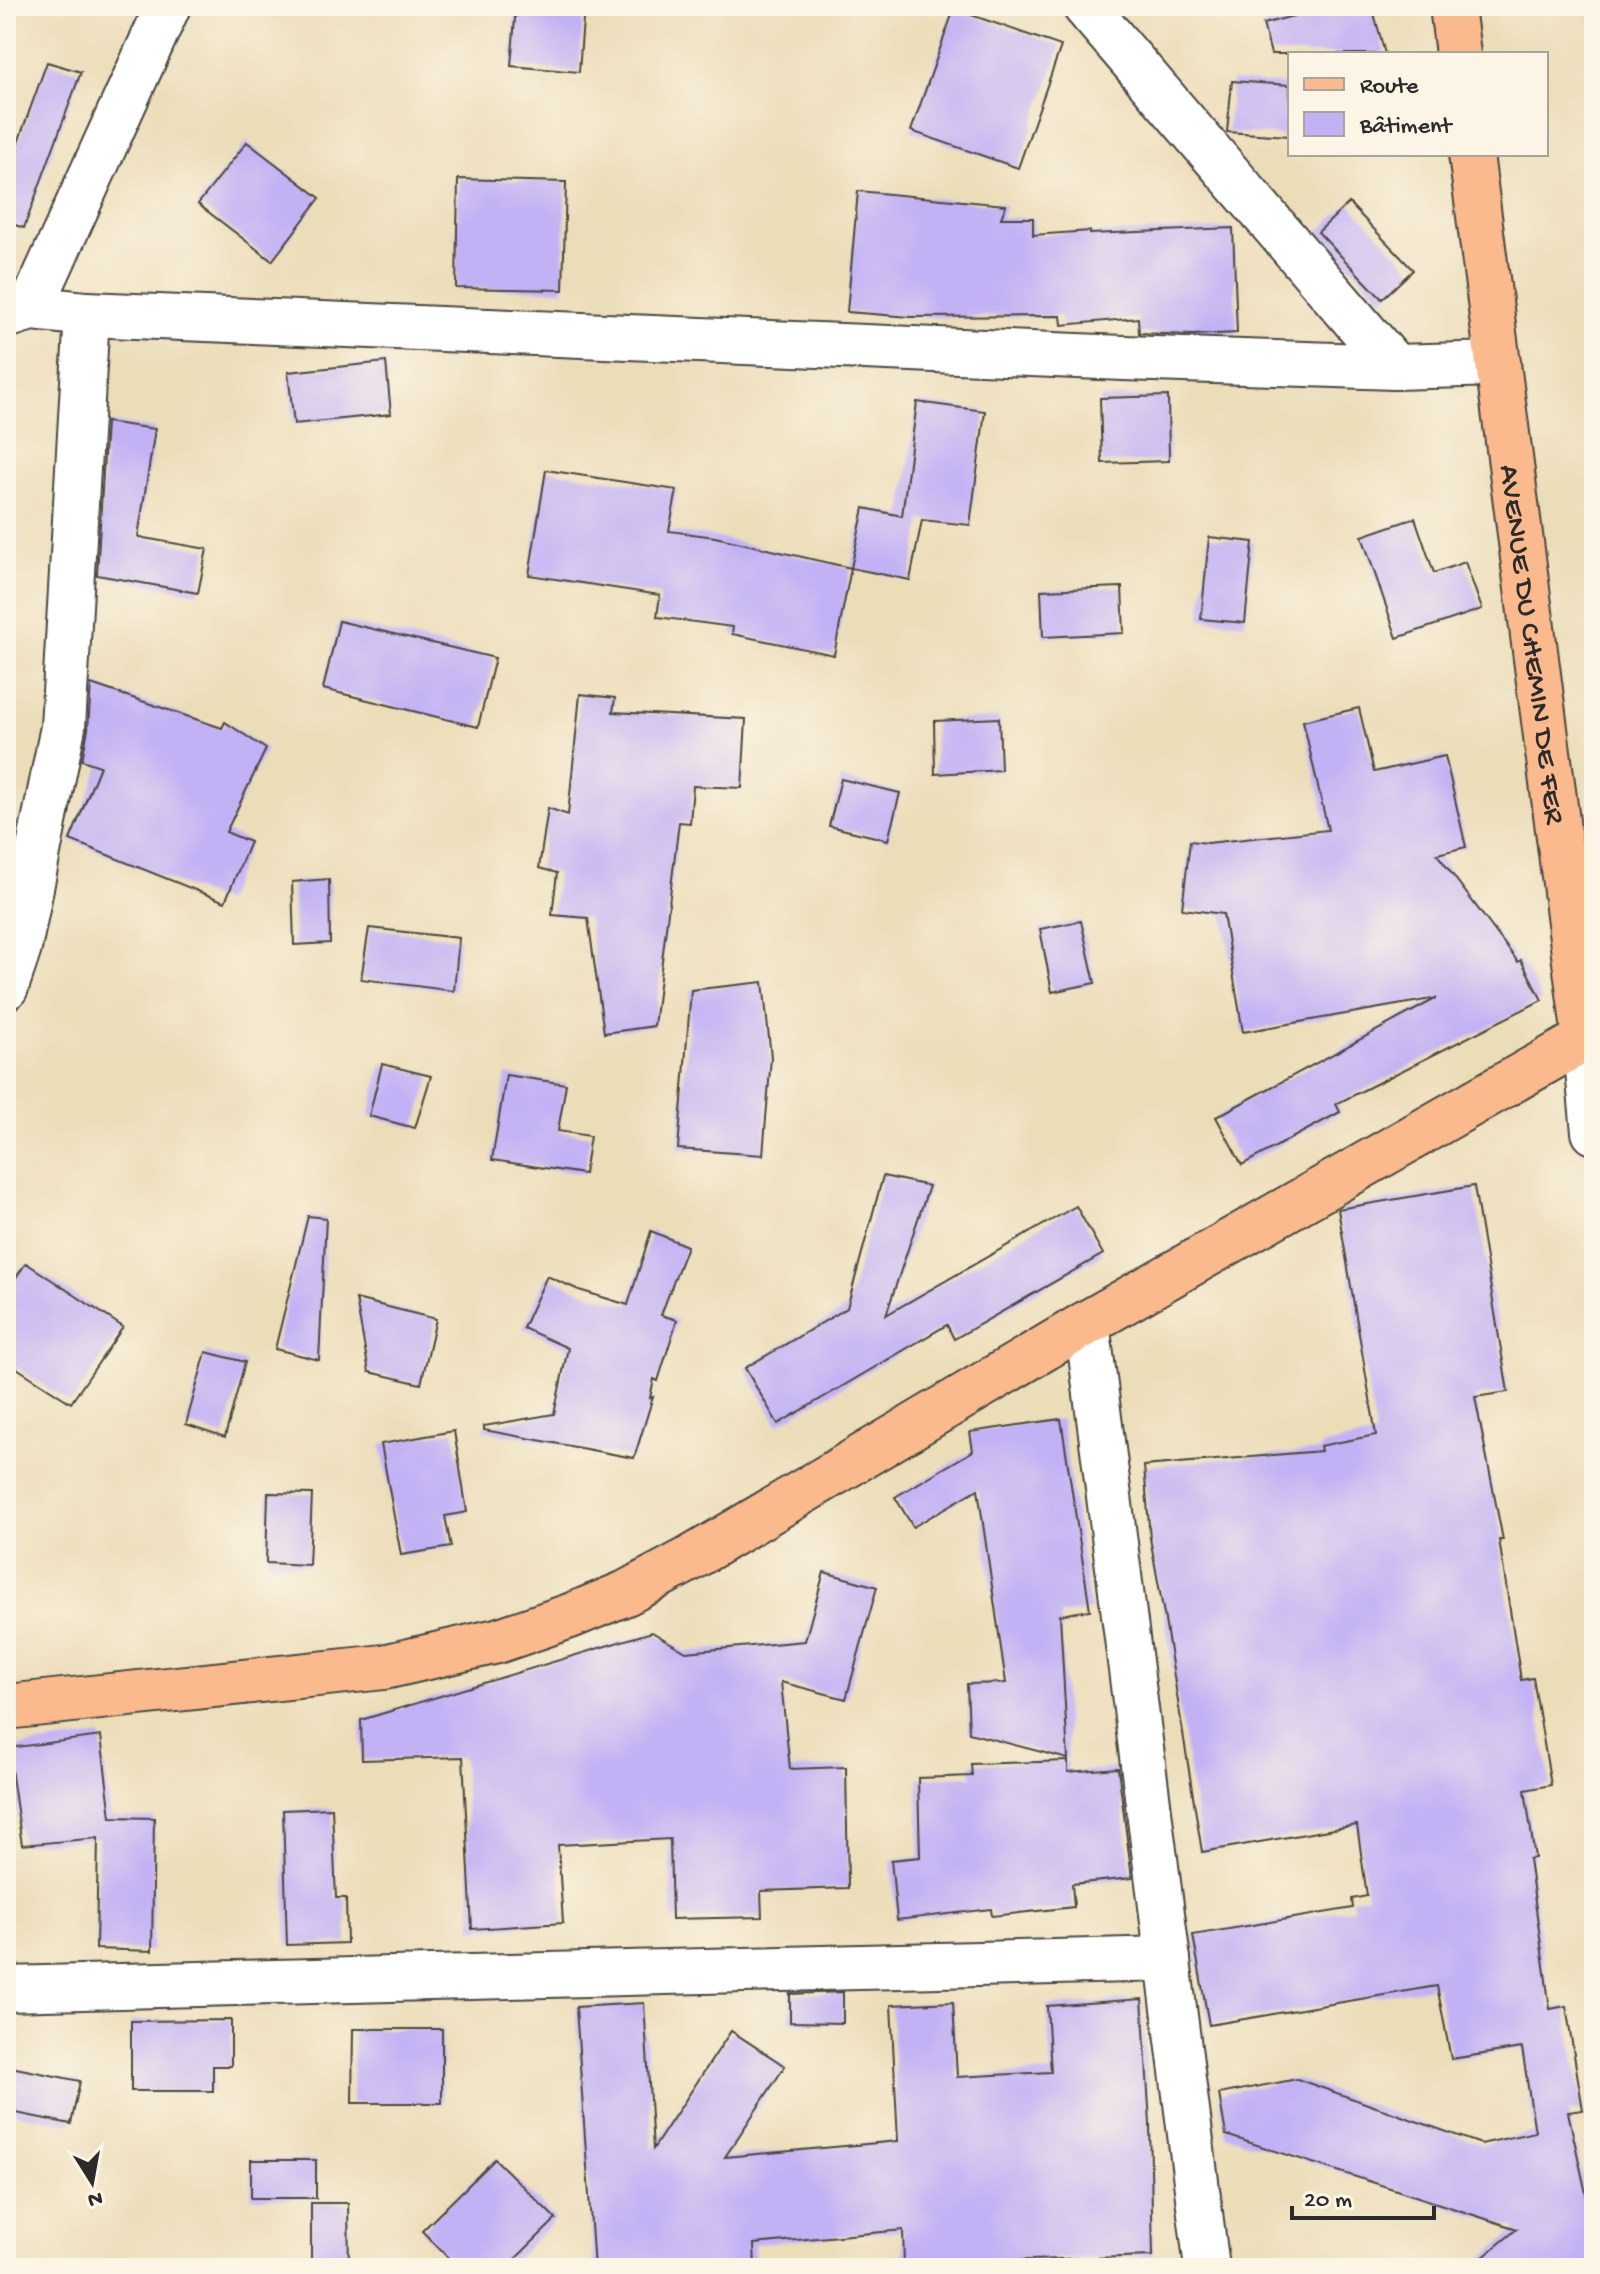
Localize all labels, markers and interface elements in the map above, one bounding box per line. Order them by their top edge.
legend [1288,52,1548,156]
text: Route [1360,73,1419,102]
text: Bâtiment [1359,113,1453,142]
street label: AVENUE DU CHEMIN DE FER [1489,463,1570,827]
north arrow [52,2142,132,2222]
scale bar [1292,2170,1434,2220]
text: N [86,2184,105,2212]
text: 20 m [1304,2187,1352,2216]

